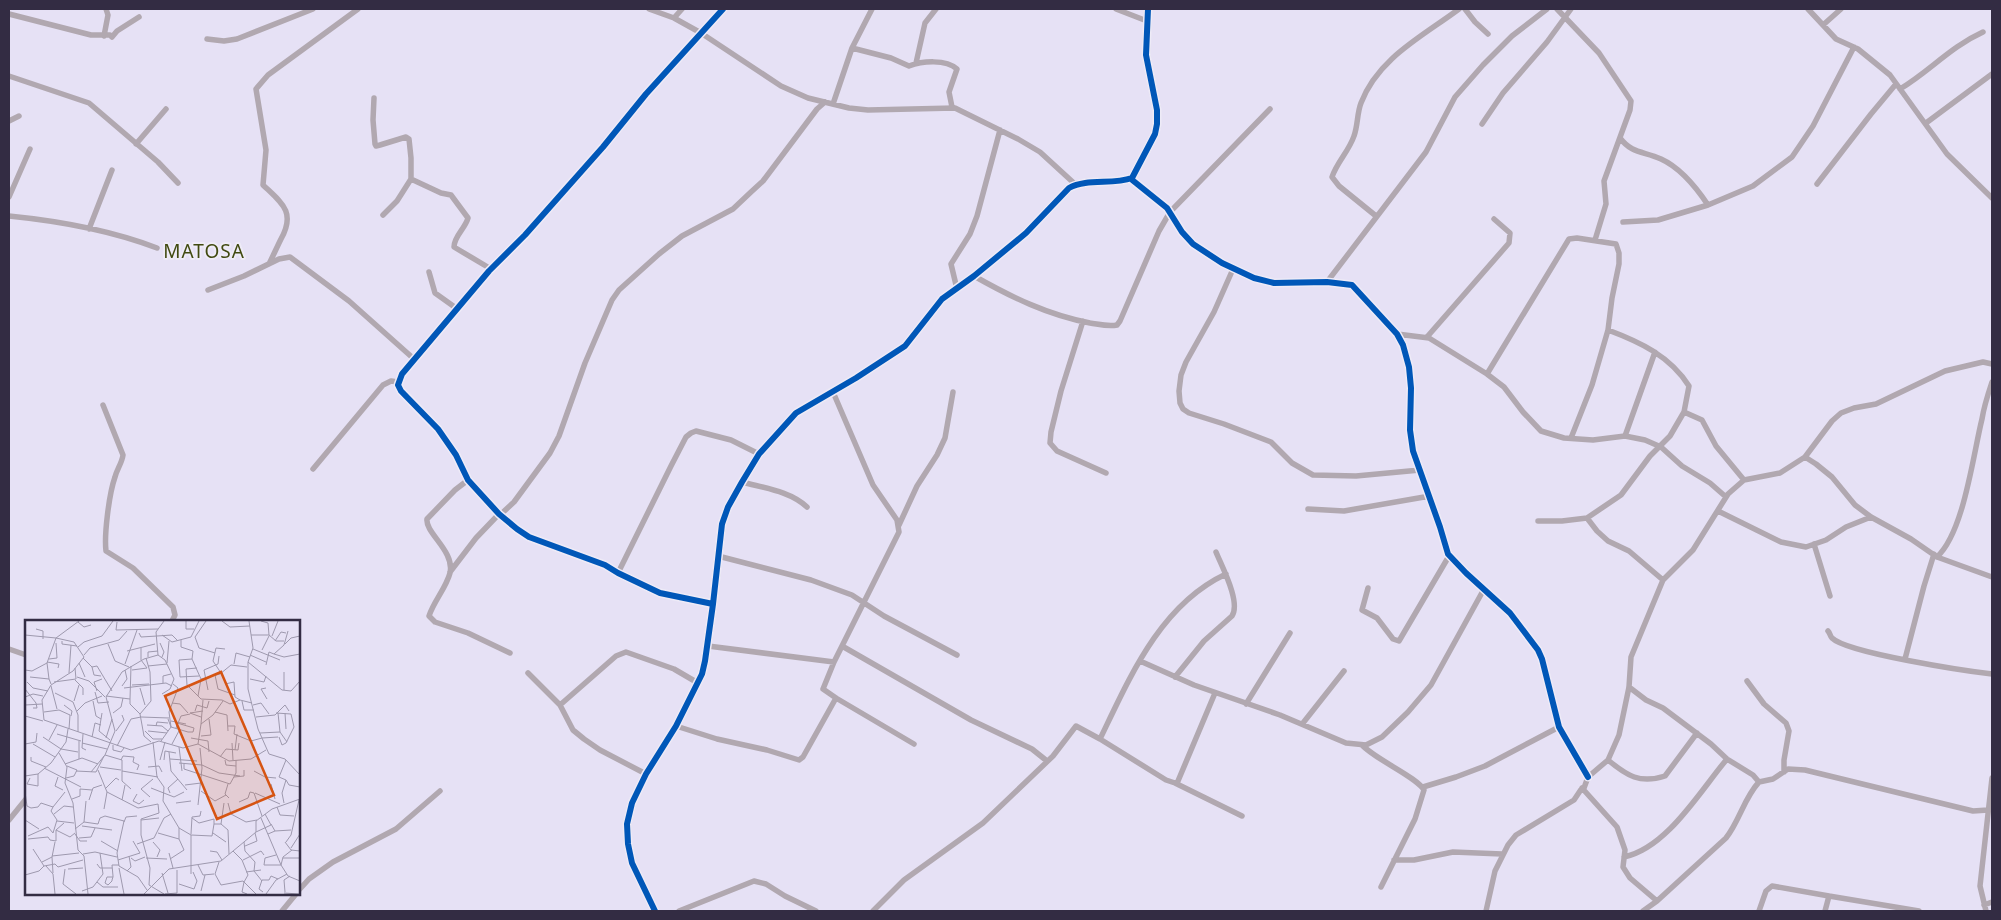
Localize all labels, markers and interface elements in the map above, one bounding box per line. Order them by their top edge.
district label: MATOSA [163,238,245,264]
inset map [25,620,300,895]

